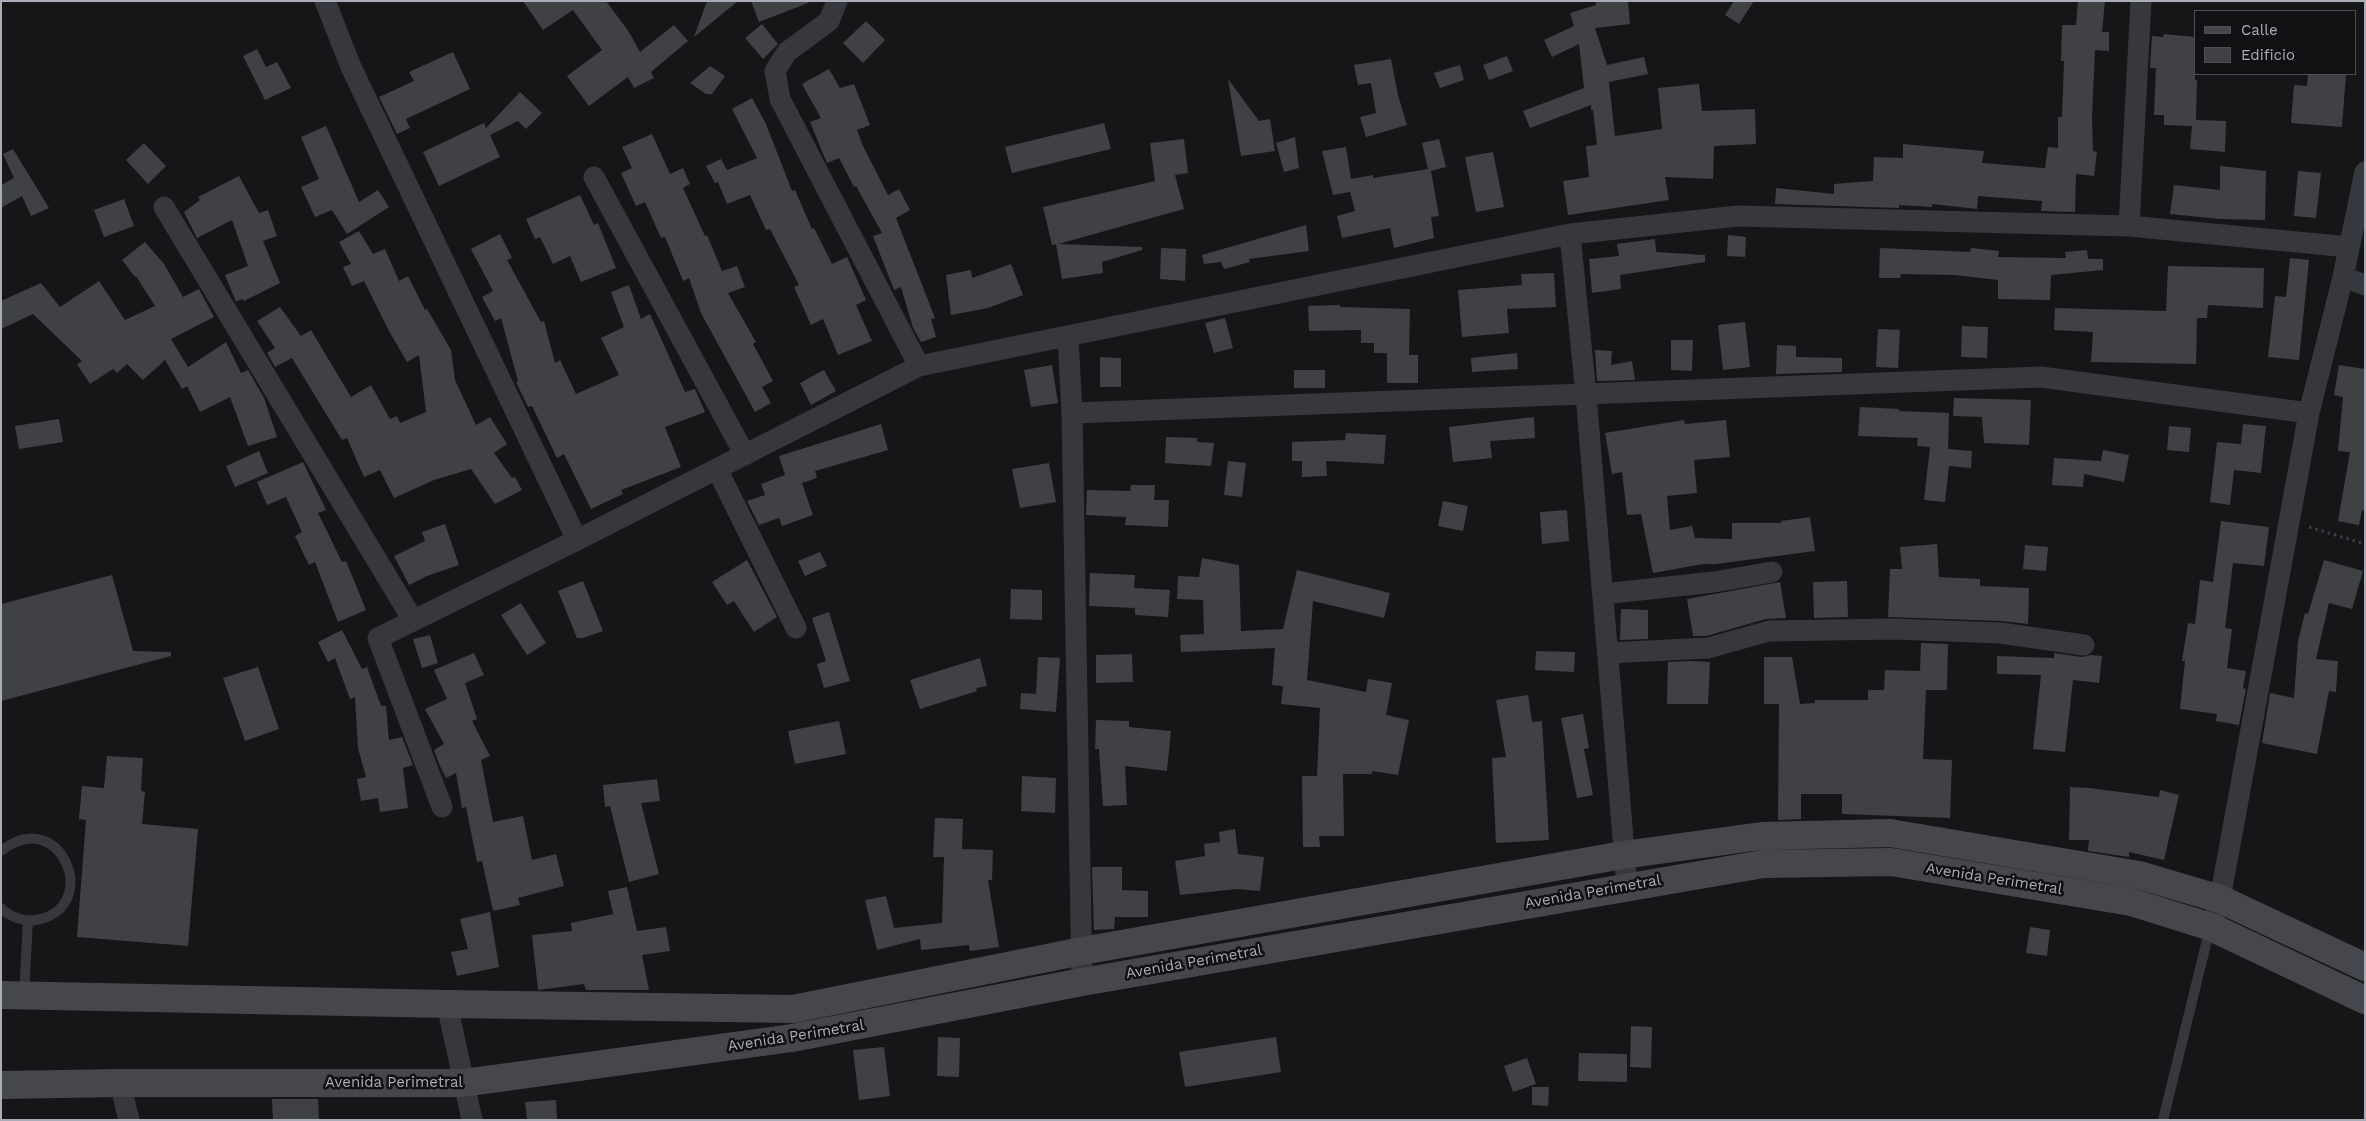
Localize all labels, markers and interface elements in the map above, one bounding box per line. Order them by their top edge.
legend [2194,10,2356,75]
text: Calle [2241,21,2278,39]
text: Edificio [2241,46,2295,64]
street label: Avenida Perimetral [1924,859,2064,899]
street label: Avenida Perimetral [1524,871,1662,913]
street label: Avenida Perimetral [1125,941,1263,983]
street label: Avenida Perimetral [726,1016,866,1056]
street label: Avenida Perimetral [325,1074,463,1092]

